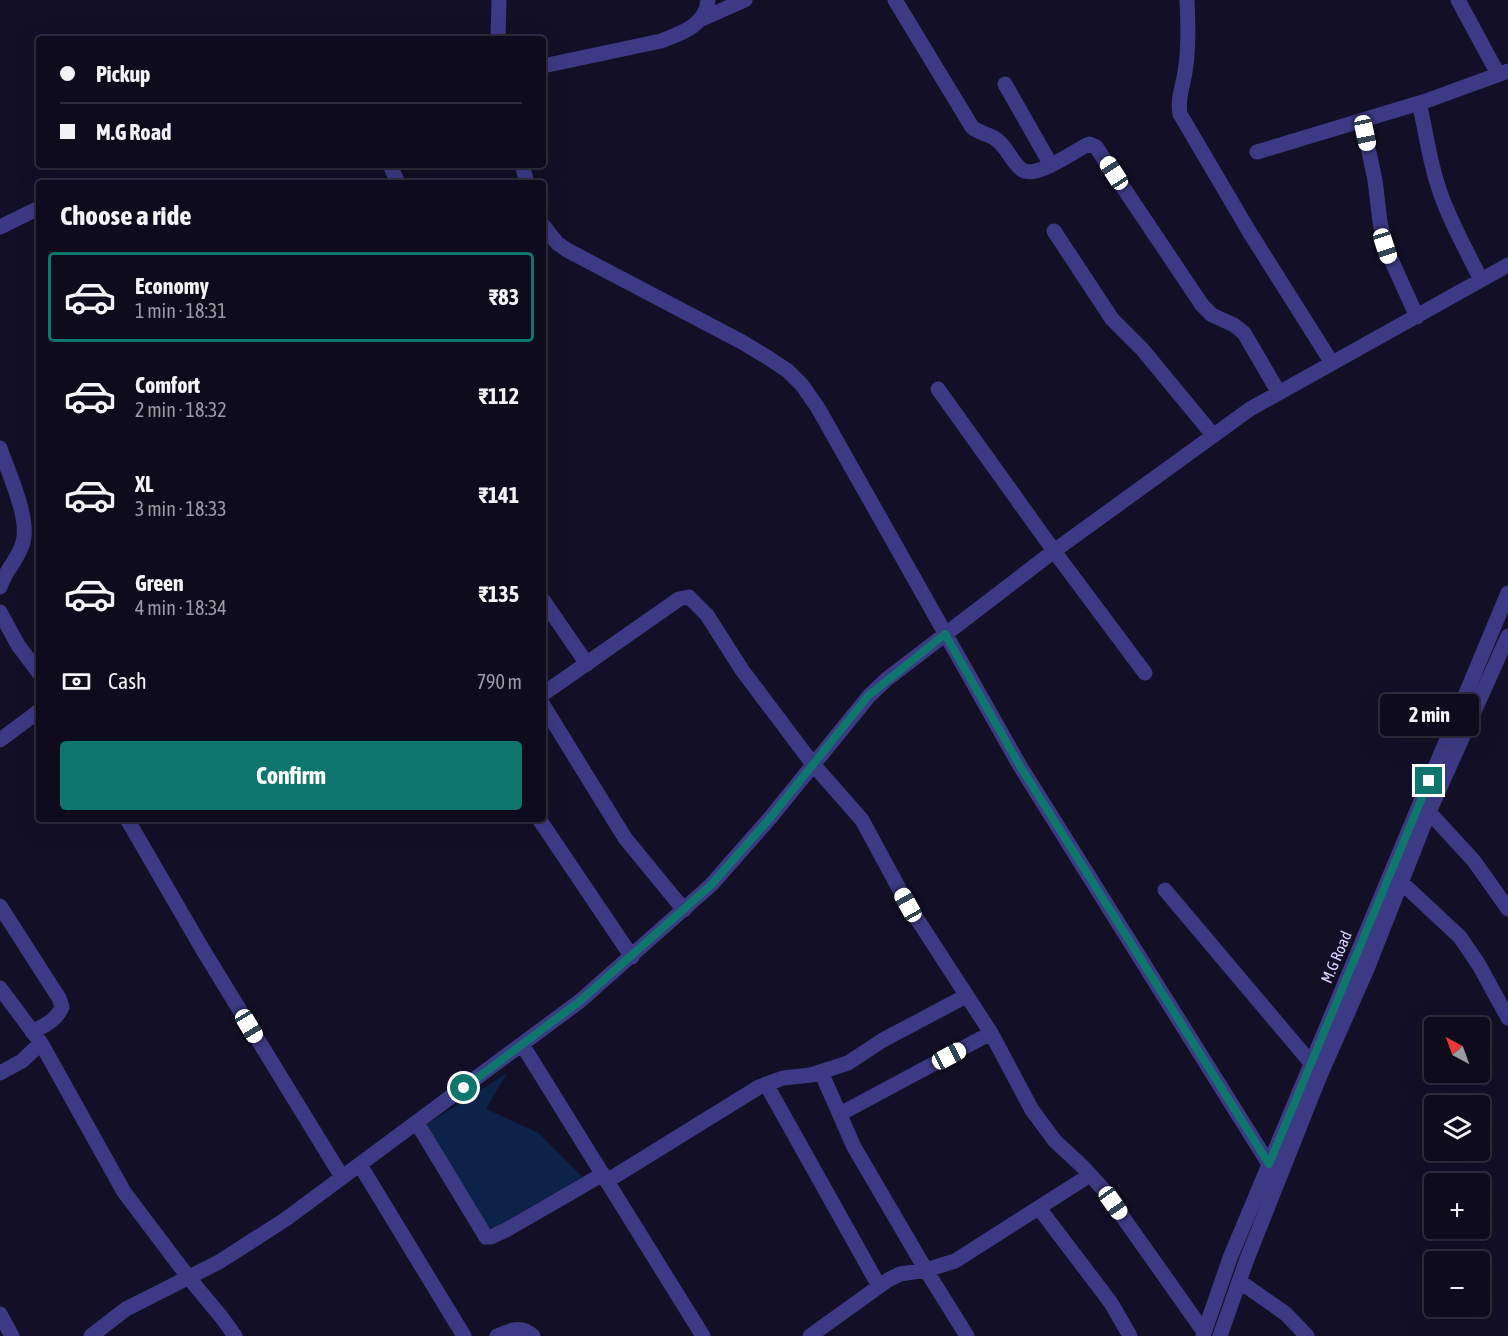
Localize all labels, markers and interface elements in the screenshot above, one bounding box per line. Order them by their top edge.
text: Pickup [96,61,151,87]
car [1352,114,1378,152]
text: M.G Road [96,119,171,145]
car [1097,153,1131,193]
text: Choose a ride [60,200,192,231]
car [1371,226,1399,266]
icon: car [63,270,117,324]
text: Economy [135,273,209,299]
text: ₹83 [489,284,519,310]
text: 1 min · 18:31 [135,299,227,322]
icon: car [63,369,117,423]
text: Comfort [135,372,200,398]
text: ₹112 [479,383,519,409]
text: 2 min · 18:32 [135,398,227,421]
icon: car [63,468,117,522]
text: XL [135,471,153,497]
text: ₹141 [479,482,519,508]
text: 3 min · 18:33 [135,497,227,520]
icon: car [63,567,117,621]
text: Green [135,570,184,596]
text: ₹135 [479,581,519,607]
text: 4 min · 18:34 [135,596,227,619]
icon: cash [60,665,93,698]
text: Cash [108,668,147,694]
text: 790 m [477,670,522,693]
callout: 2 min [1380,694,1478,736]
text: 2 min [1409,703,1450,726]
button: Confirm [60,741,522,810]
route end [1415,767,1442,794]
car [891,885,925,925]
street label: M.G Road [1317,928,1355,986]
car [232,1006,266,1046]
north arrow [1424,1017,1490,1083]
map controls [1424,1017,1490,1317]
car [929,1040,969,1072]
route start [450,1074,477,1101]
button: layers [1424,1095,1490,1161]
button: + [1424,1173,1490,1239]
car [1095,1183,1131,1223]
button: − [1424,1251,1490,1317]

